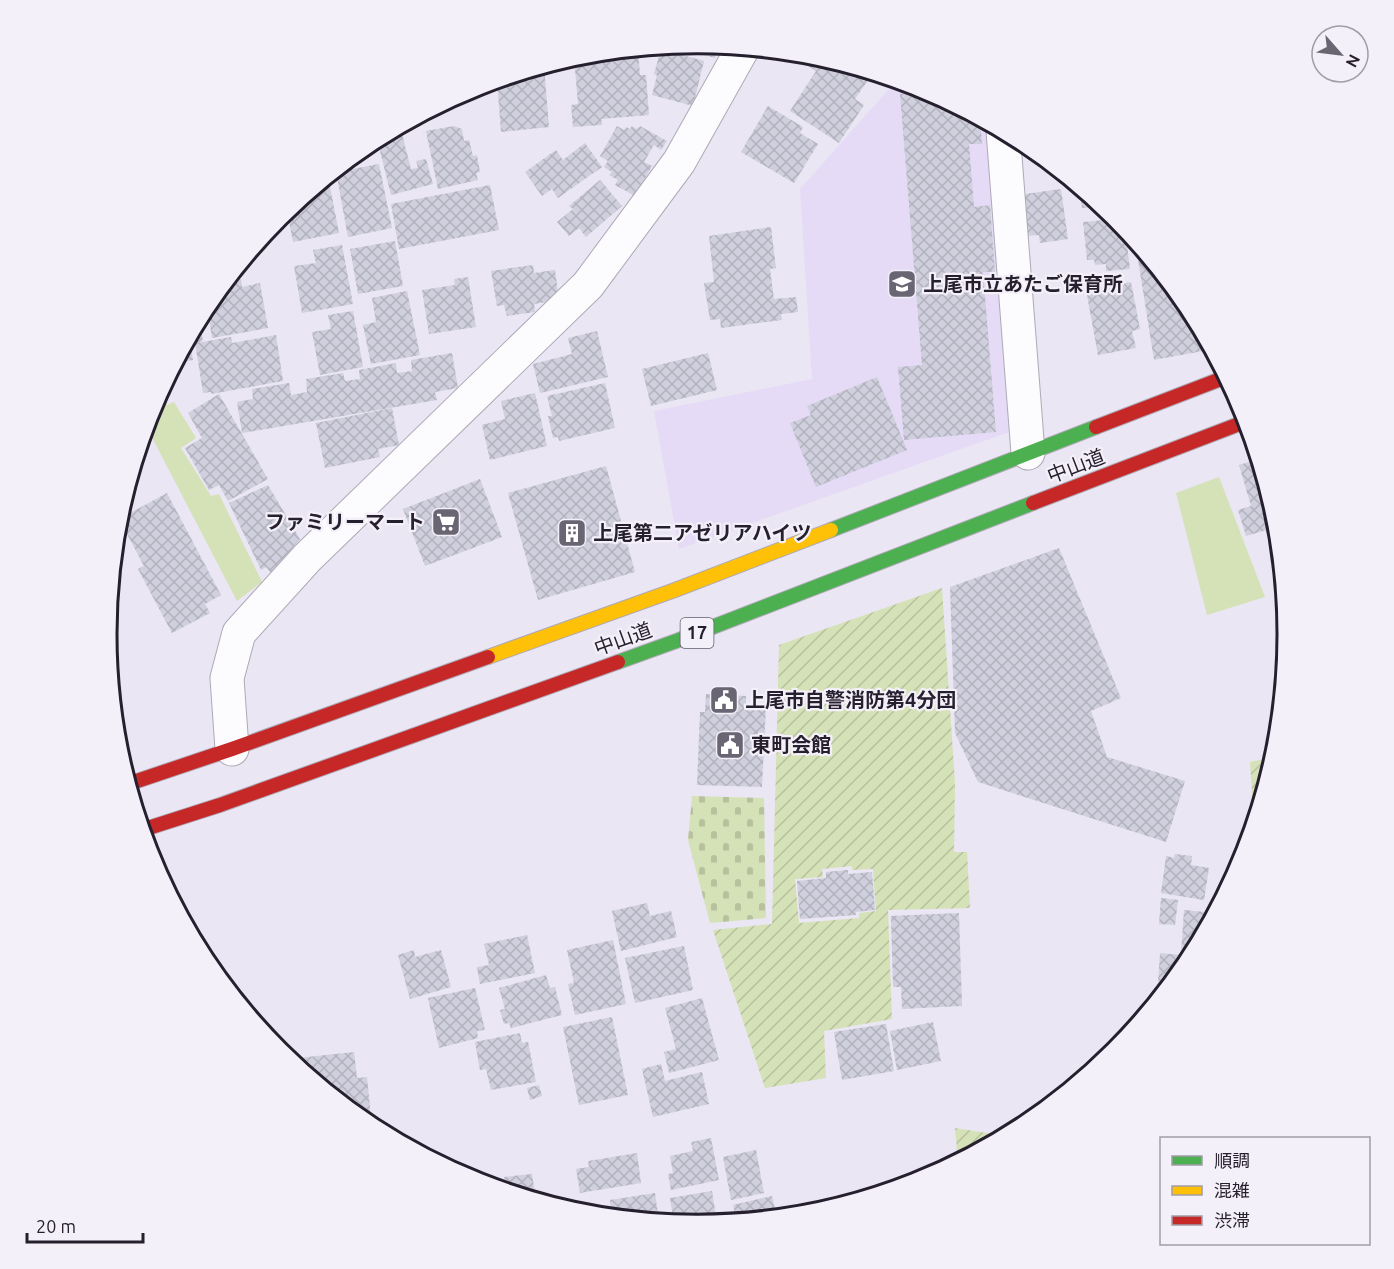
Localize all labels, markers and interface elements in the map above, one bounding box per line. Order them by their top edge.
north arrow [1310,24,1370,84]
text: N [1342,52,1364,71]
school or university icon: 上尾市立あたご保育所 [886,268,918,300]
place label: 上尾市立あたご保育所 [923,272,1123,295]
street label: 中山道 [1044,444,1108,487]
supermarket icon: ファミリーマート [430,506,462,538]
place label: ファミリーマート [265,510,425,533]
building icon: 上尾第二アゼリアハイツ [556,517,588,549]
place label: 上尾第二アゼリアハイツ [593,521,811,544]
street label: 中山道 [591,617,655,660]
road number: 17 [680,618,714,648]
public building icon: 上尾市自警消防第4分団 [708,684,740,716]
place label: 上尾市自警消防第4分団 [745,688,956,711]
public building icon: 東町会館 [714,729,746,761]
place label: 東町会館 [751,733,831,756]
legend [1160,1137,1370,1245]
text: 順調 [1214,1150,1250,1170]
text: 混雑 [1214,1180,1250,1200]
scale bar [27,1206,142,1244]
text: 渋滞 [1214,1210,1250,1230]
text: 20 m [36,1216,76,1236]

